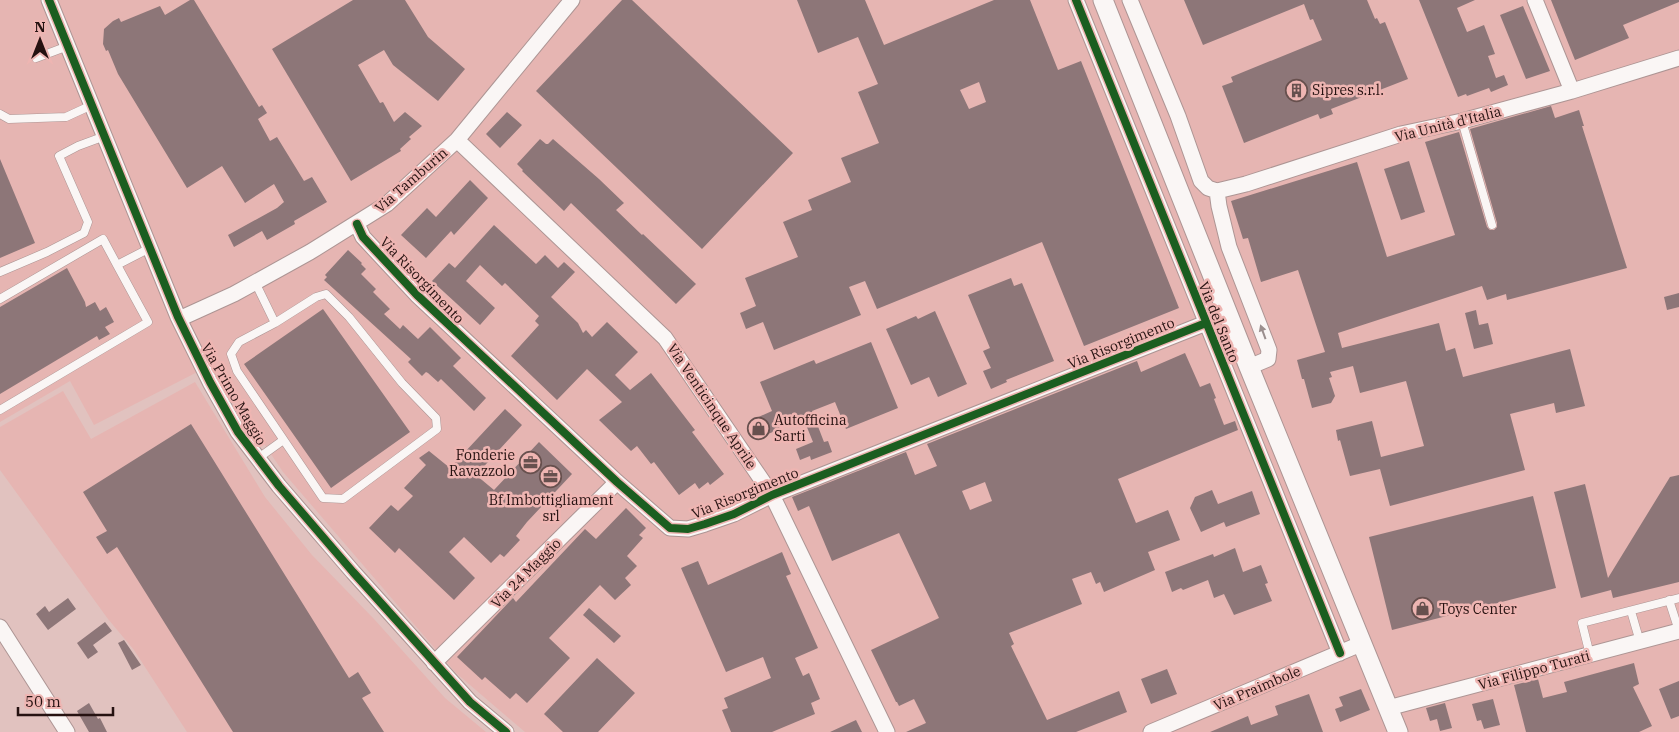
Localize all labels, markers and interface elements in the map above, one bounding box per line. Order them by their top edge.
north arrow [15,15,65,65]
text: N [34,18,46,36]
building icon: Sipres s.r.l. [1284,78,1308,102]
place label: Sipres s.r.l. [1312,81,1384,99]
street label: Via Unità d'Italia [1393,102,1504,146]
street label: Via Tamburin [371,143,451,216]
street label: Via Risorgimento [376,233,468,327]
street label: Via del Santo [1195,279,1243,365]
street label: Via Risorgimento [1065,313,1177,373]
one-way arrow [1258,325,1266,339]
street label: Via Primo Maggio [197,340,271,449]
street label: Via Venticinque Aprile [663,340,761,472]
place label: Autofficina Sarti [774,411,847,445]
shop icon: Autofficina Sarti [746,416,770,440]
place label: Fonderie Ravazzolo [449,446,515,480]
office icon: Fonderie Ravazzolo [519,451,543,475]
street label: Via Risorgimento [689,463,801,523]
office icon: Bf Imbottigliament srl [539,465,563,489]
place label: Bf Imbottigliament srl [489,491,613,525]
street label: Via 24 Maggio [487,534,565,612]
shop icon: Toys Center [1411,597,1435,621]
place label: Toys Center [1439,600,1518,618]
street label: Via Filippo Turati [1476,646,1592,694]
street label: Via Praimbole [1211,662,1303,714]
scale bar [18,684,112,716]
text: 50 m [25,692,61,711]

